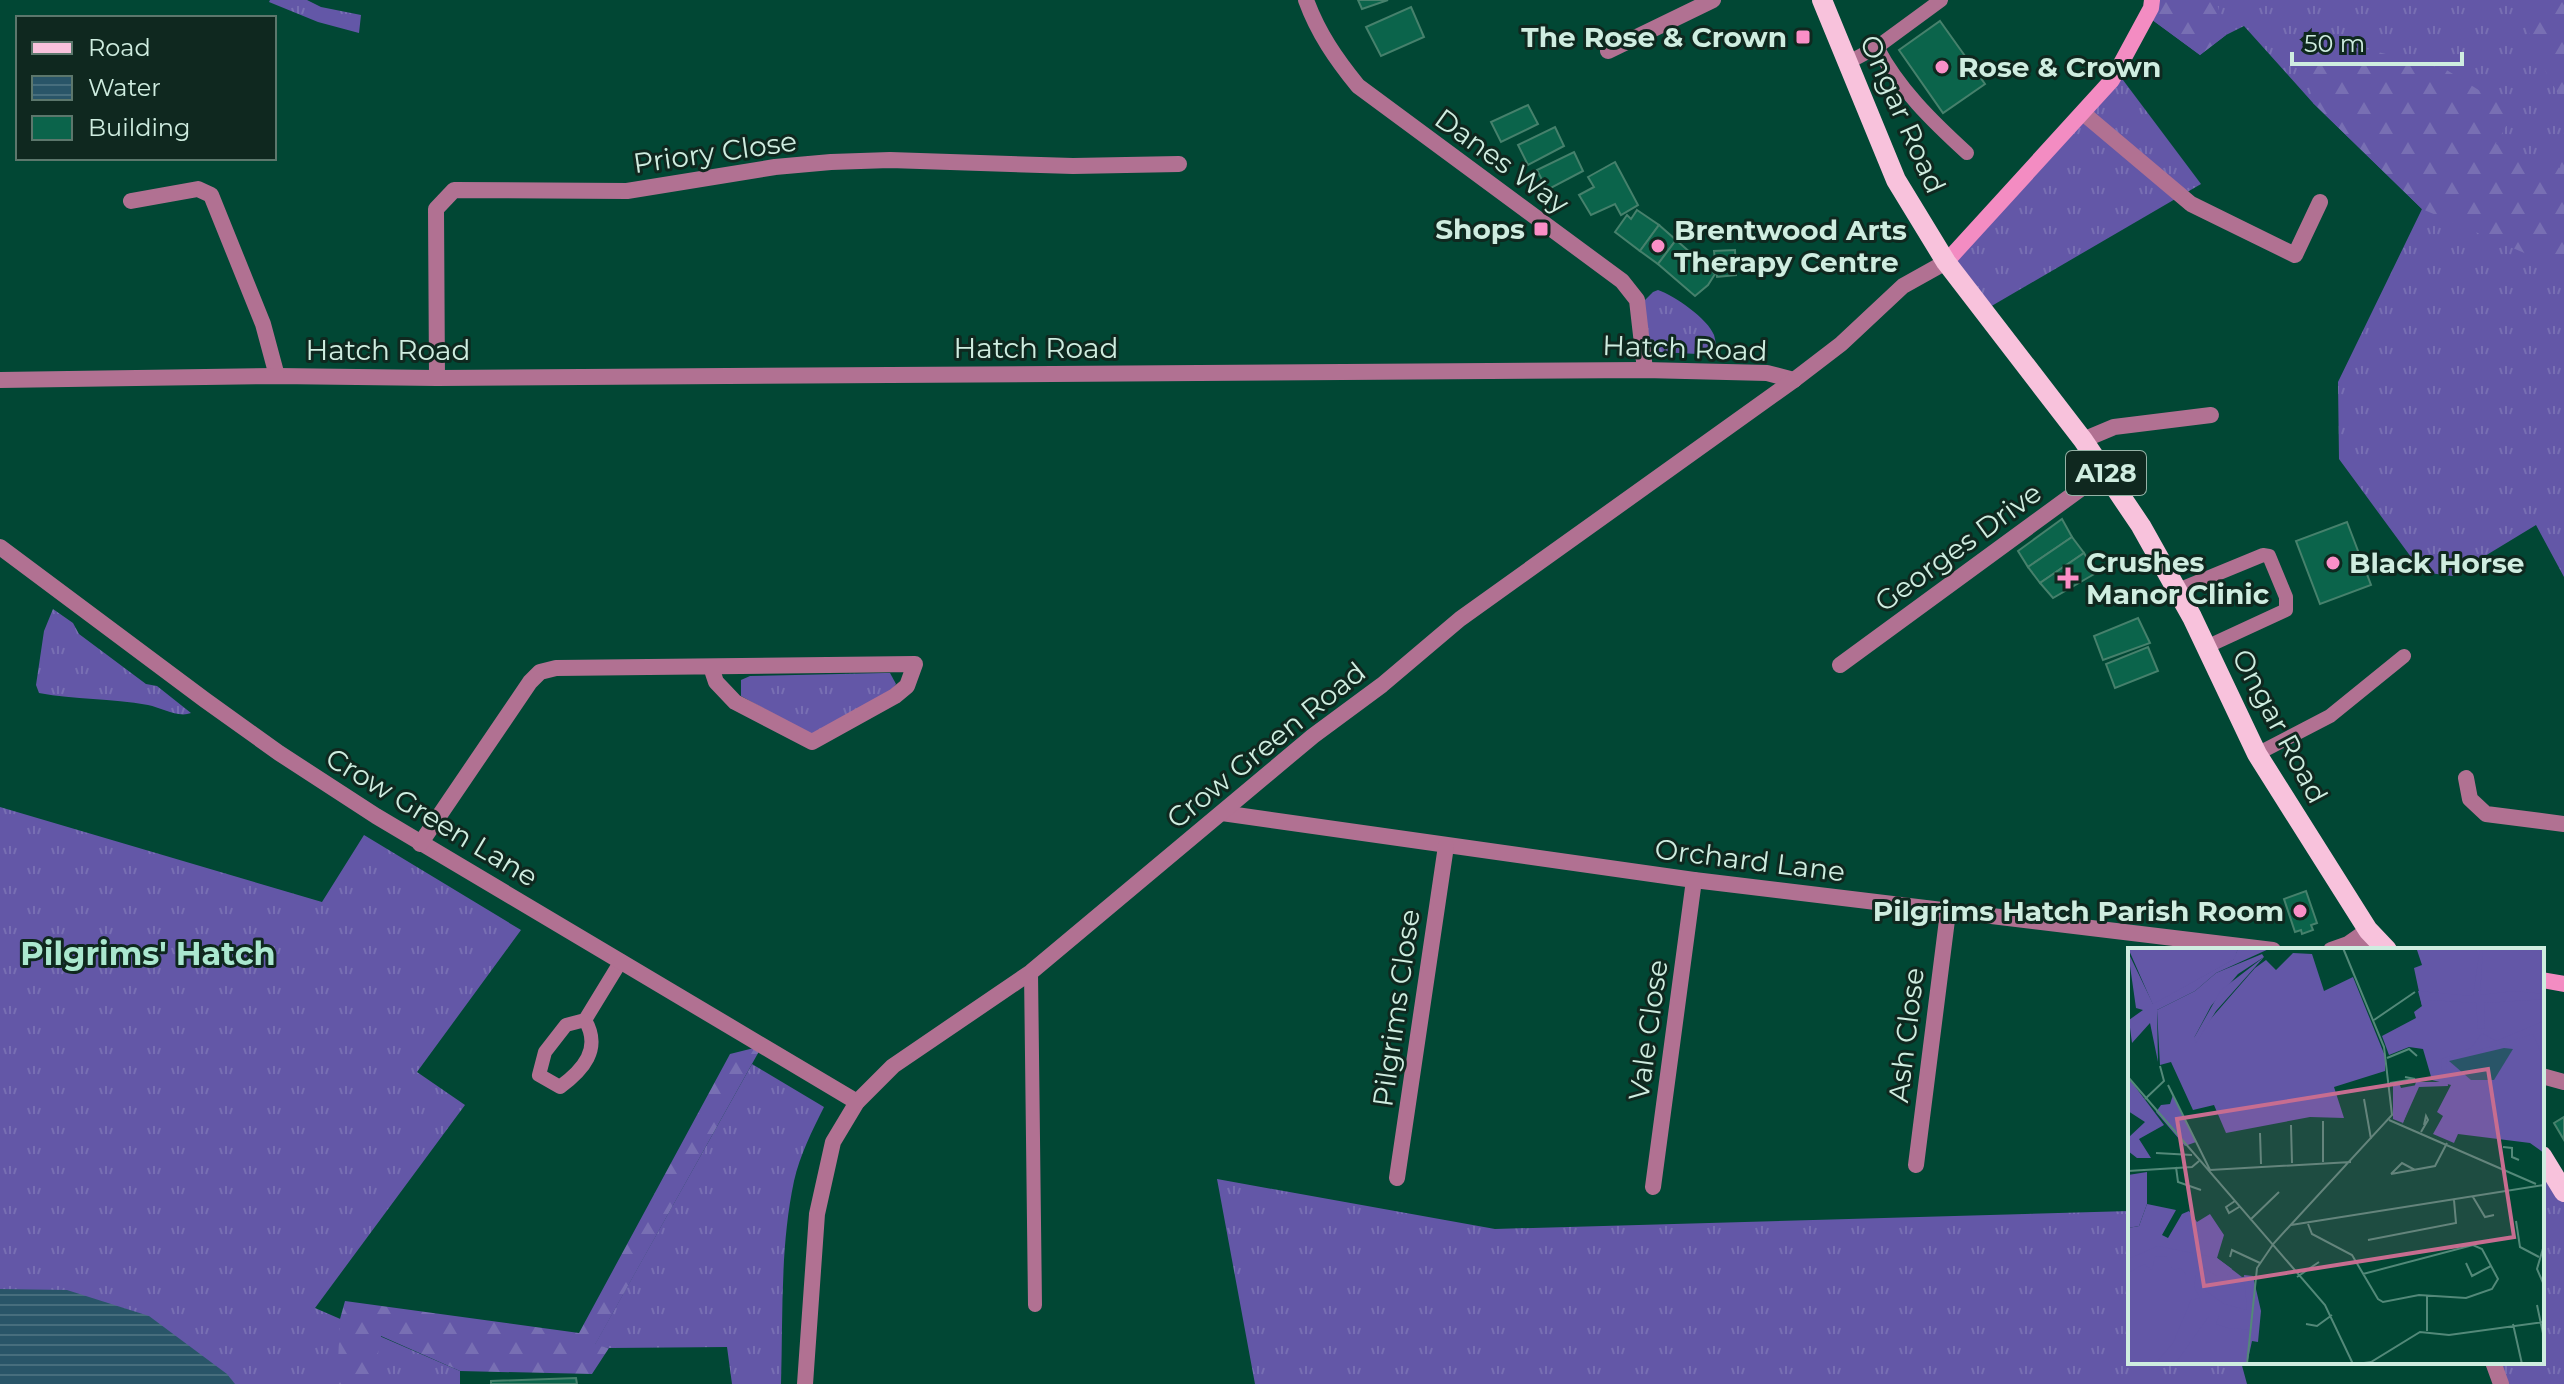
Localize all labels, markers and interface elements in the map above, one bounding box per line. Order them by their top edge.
legend [16,16,276,160]
scale bar [2292,16,2462,66]
place label: The Rose & Crown [1521,20,1787,54]
marker: The Rose & Crown [1794,28,1812,46]
street label: Ongar Road [1853,29,1953,199]
text: 50 m [2304,29,2365,58]
text: Road [88,33,151,62]
place label: Rose & Crown [1958,50,2161,84]
marker: Rose & Crown [1933,58,1951,76]
text: Water [88,73,161,102]
street label: Danes Way [1428,101,1576,221]
text: Building [88,113,191,142]
street label: Priory Close [631,124,799,180]
place label: Shops [1435,212,1525,246]
place label: Brentwood Arts Therapy Centre [1674,213,1907,279]
marker: Shops [1532,220,1550,238]
marker: Brentwood Arts Therapy Centre [1649,237,1667,255]
street label: Hatch Road [1602,328,1768,368]
street label: Hatch Road [953,331,1119,365]
street label: Hatch Road [305,333,471,367]
road number: A128 [2066,451,2146,495]
street label: Georges Drive [1868,475,2048,619]
place label: Crushes Manor Clinic [2086,545,2270,611]
place label: Black Horse [2349,546,2525,580]
marker: Black Horse [2324,554,2342,572]
marker: Crushes Manor Clinic [2057,567,2079,589]
street label: Ongar Road [2225,643,2335,809]
street label: Crow Green Road [1160,655,1372,835]
street label: Crow Green Lane [320,740,544,894]
street label: Orchard Lane [1653,831,1847,889]
place label: Pilgrims Hatch Parish Room [1873,894,2284,928]
marker: Pilgrims Hatch Parish Room [2291,902,2309,920]
street label: Pilgrims Close [1365,907,1427,1109]
district label: Pilgrims' Hatch [20,934,276,973]
inset map [2128,948,2544,1364]
street label: Vale Close [1621,957,1675,1103]
street label: Ash Close [1881,966,1931,1104]

